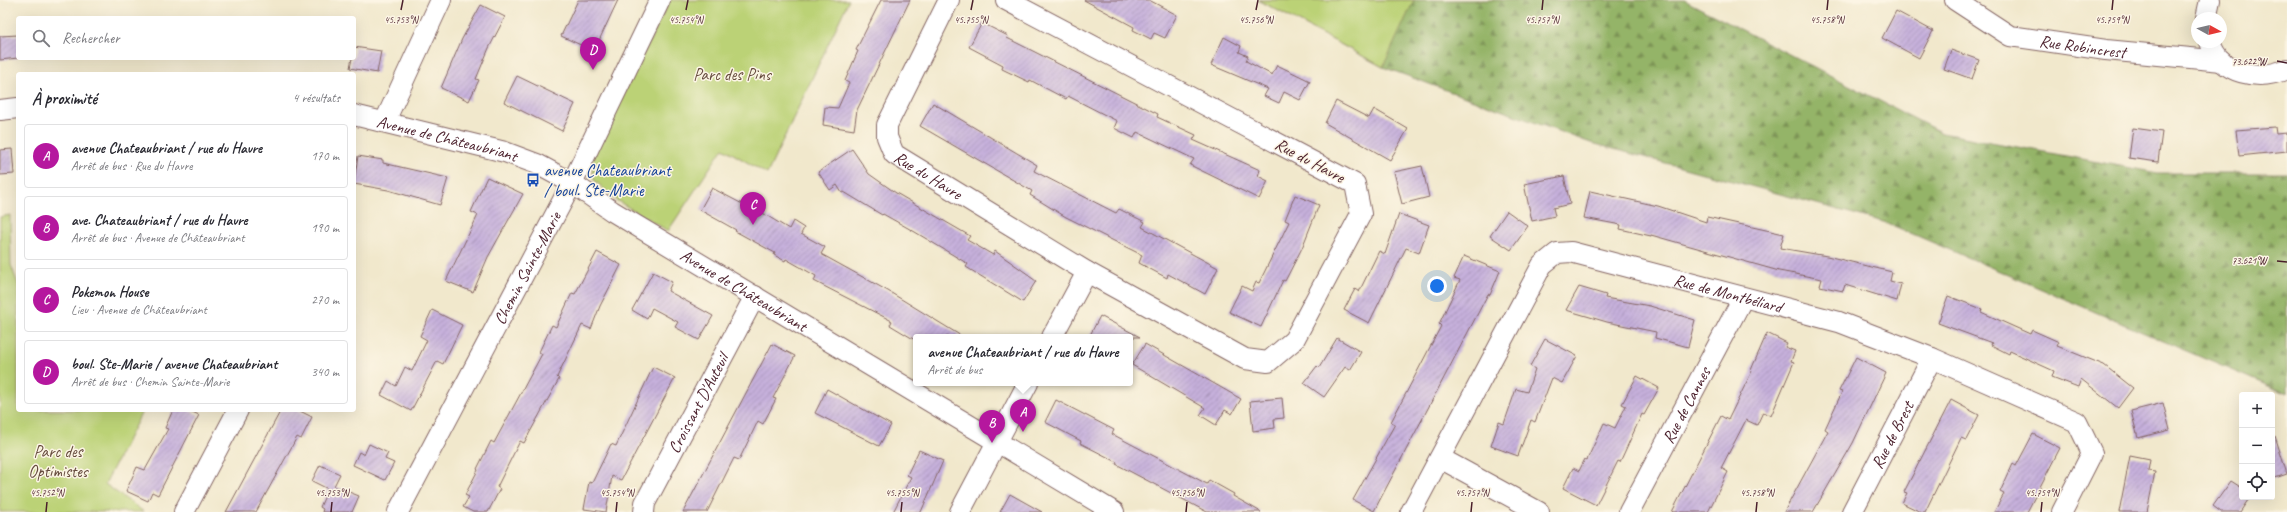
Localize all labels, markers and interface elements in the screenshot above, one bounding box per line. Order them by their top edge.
north arrow [2191,12,2227,48]
text: 45.753°N [384,13,420,26]
text: 45.754°N [669,13,705,26]
text: 45.755°N [954,13,990,26]
text: 45.756°N [1239,13,1275,26]
text: 45.757°N [1525,13,1561,26]
text: 45.758°N [1810,13,1846,26]
text: 45.759°N [2095,13,2131,26]
search box [16,16,356,60]
icon: search [30,27,52,49]
text: Rechercher [62,29,120,48]
street label: Rue Robincrest [2038,30,2129,63]
pin: D [580,37,606,70]
text: 73.622°W [2232,55,2268,68]
park label: Parc des Pins [693,64,773,85]
text: À proximité [32,88,97,109]
text: 4 résultats [292,90,340,106]
street label: Avenue de Châteaubriant [375,111,522,168]
street label: Rue du Havre [1271,133,1350,188]
text: avenue Chateaubriant / rue du Havre [71,139,262,158]
street label: Rue du Havre [890,147,967,205]
text: A [43,148,49,164]
text: 170 m [311,148,339,164]
text: Arrêt de bus · Rue du Havre [71,158,193,174]
place label: avenue Chateaubriant / boul. Ste-Marie [544,160,673,201]
bus stop icon: avenue Chateaubriant / boul. Ste-Marie [525,172,541,188]
pin: C [740,192,766,225]
street label: Chemin Sainte-Marie [489,207,566,328]
text: ave. Chateaubriant / rue du Havre [71,211,248,230]
text: B [43,220,49,236]
text: 190 m [311,220,339,236]
text: Arrêt de bus · Avenue de Châteaubriant [71,230,245,246]
street label: Avenue de Châteaubriant [676,244,813,338]
text: 73.621°W [2232,254,2268,267]
street label: Rue de Montbéliard [1671,269,1786,318]
your location [1427,276,1447,296]
text: Pokemon House [71,283,149,302]
text: C [43,292,49,308]
text: 270 m [311,292,339,308]
text: Lieu · Avenue de Châteaubriant [71,302,207,318]
popup [913,334,1133,386]
text: avenue Chateaubriant / rue du Havre [927,343,1119,362]
street label: Croissant D'Auteuil [663,347,735,457]
text: boul. Ste-Marie / avenue Chateaubriant [71,355,277,374]
text: Arrêt de bus [927,362,982,378]
street label: Rue de Cannes [1658,362,1716,447]
text: D [42,364,50,380]
text: 340 m [311,364,339,380]
text: Arrêt de bus · Chemin Sainte-Marie [71,374,229,390]
map controls [2239,392,2275,500]
button: + [2239,392,2275,428]
street label: Rue de Brest [1866,396,1920,472]
pin: A [1010,399,1036,432]
pin: B [979,410,1005,443]
button: − [2239,428,2275,464]
park label: Parc des Optimistes [28,441,90,482]
button: locate [2239,464,2275,500]
text: 45.752°N [30,486,66,499]
text: 45.753°N [315,486,351,499]
text: 45.754°N [600,486,636,499]
text: 45.755°N [885,486,921,499]
text: 45.756°N [1170,486,1206,499]
text: 45.757°N [1455,486,1491,499]
text: 45.758°N [1740,486,1776,499]
text: 45.759°N [2025,486,2061,499]

